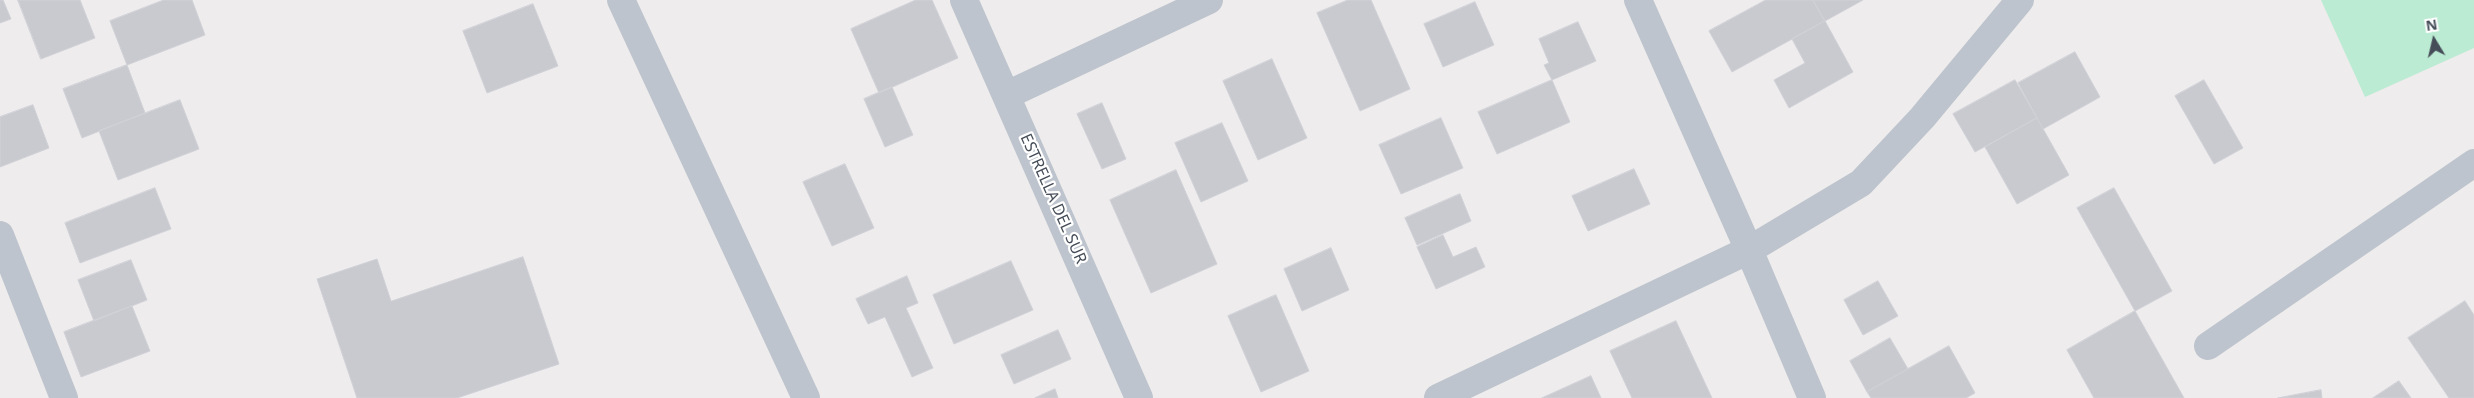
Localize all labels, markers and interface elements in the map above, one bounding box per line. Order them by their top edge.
text: N [2424,14,2439,35]
north arrow [2409,15,2459,65]
street label: ESTRELLA DEL SUR [1016,131,1090,267]

